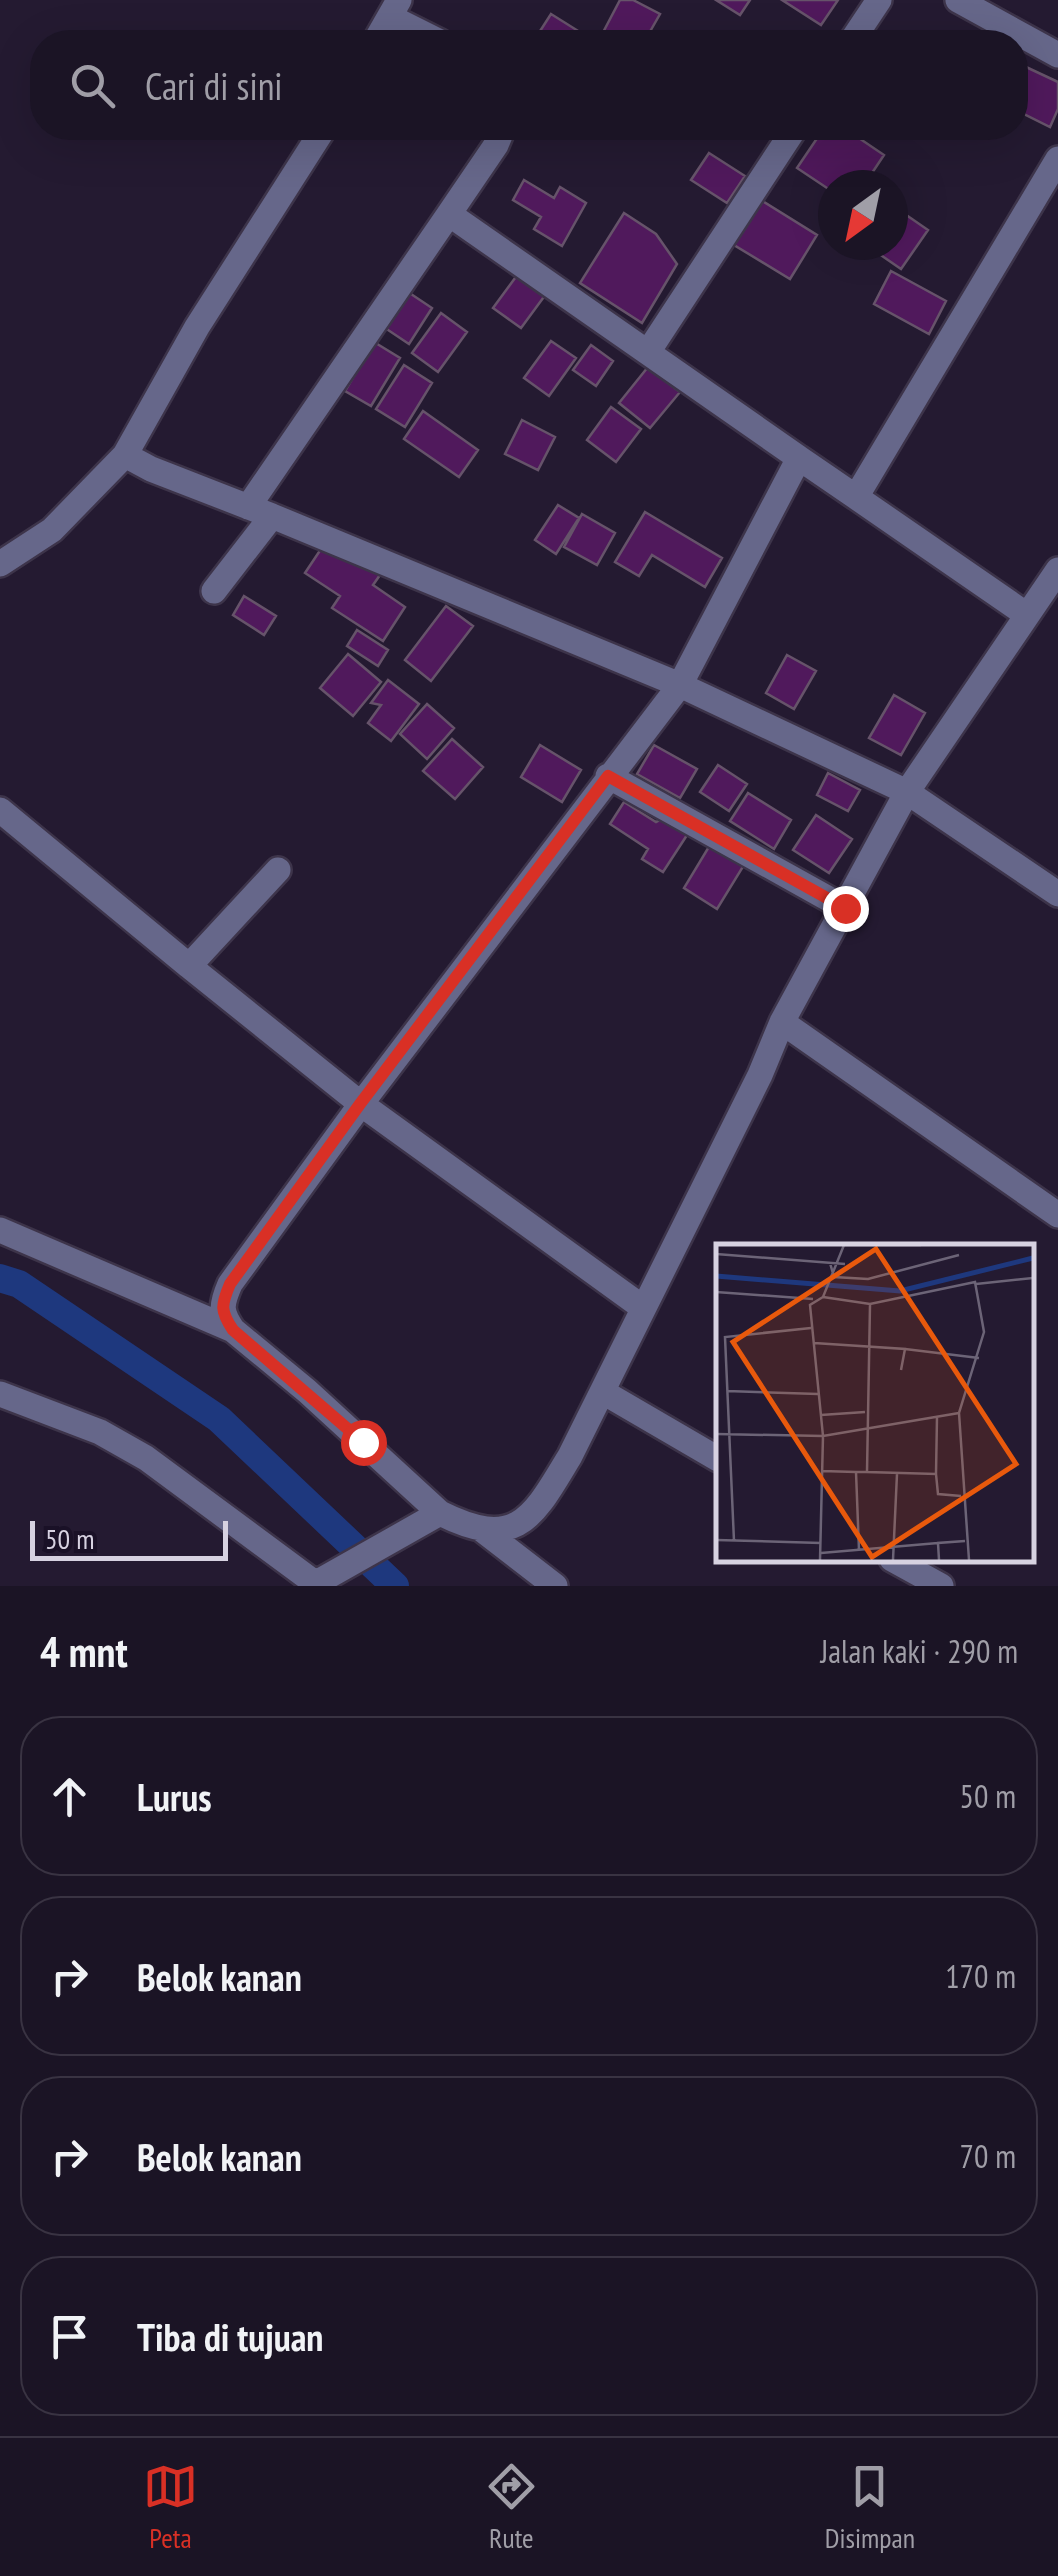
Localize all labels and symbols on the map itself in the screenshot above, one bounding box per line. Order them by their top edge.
north arrow [818,170,908,260]
route end [823,886,869,932]
inset map [716,1244,1033,1561]
route start [341,1420,387,1466]
scale bar [30,1516,228,1561]

